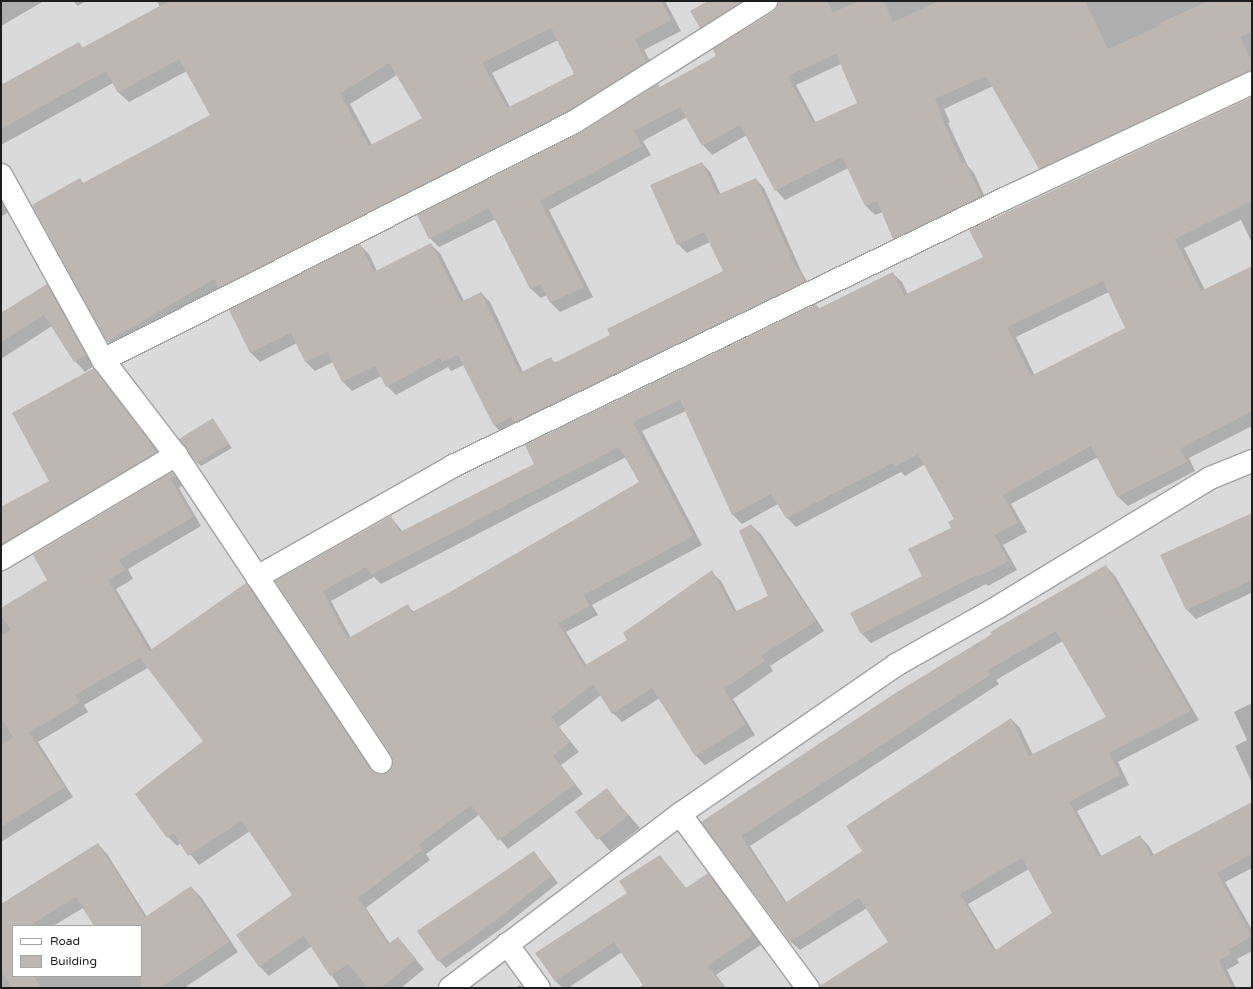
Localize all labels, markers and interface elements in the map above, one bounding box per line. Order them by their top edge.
legend [12,925,142,977]
text: Road [50,934,80,948]
text: Building [50,954,97,968]

